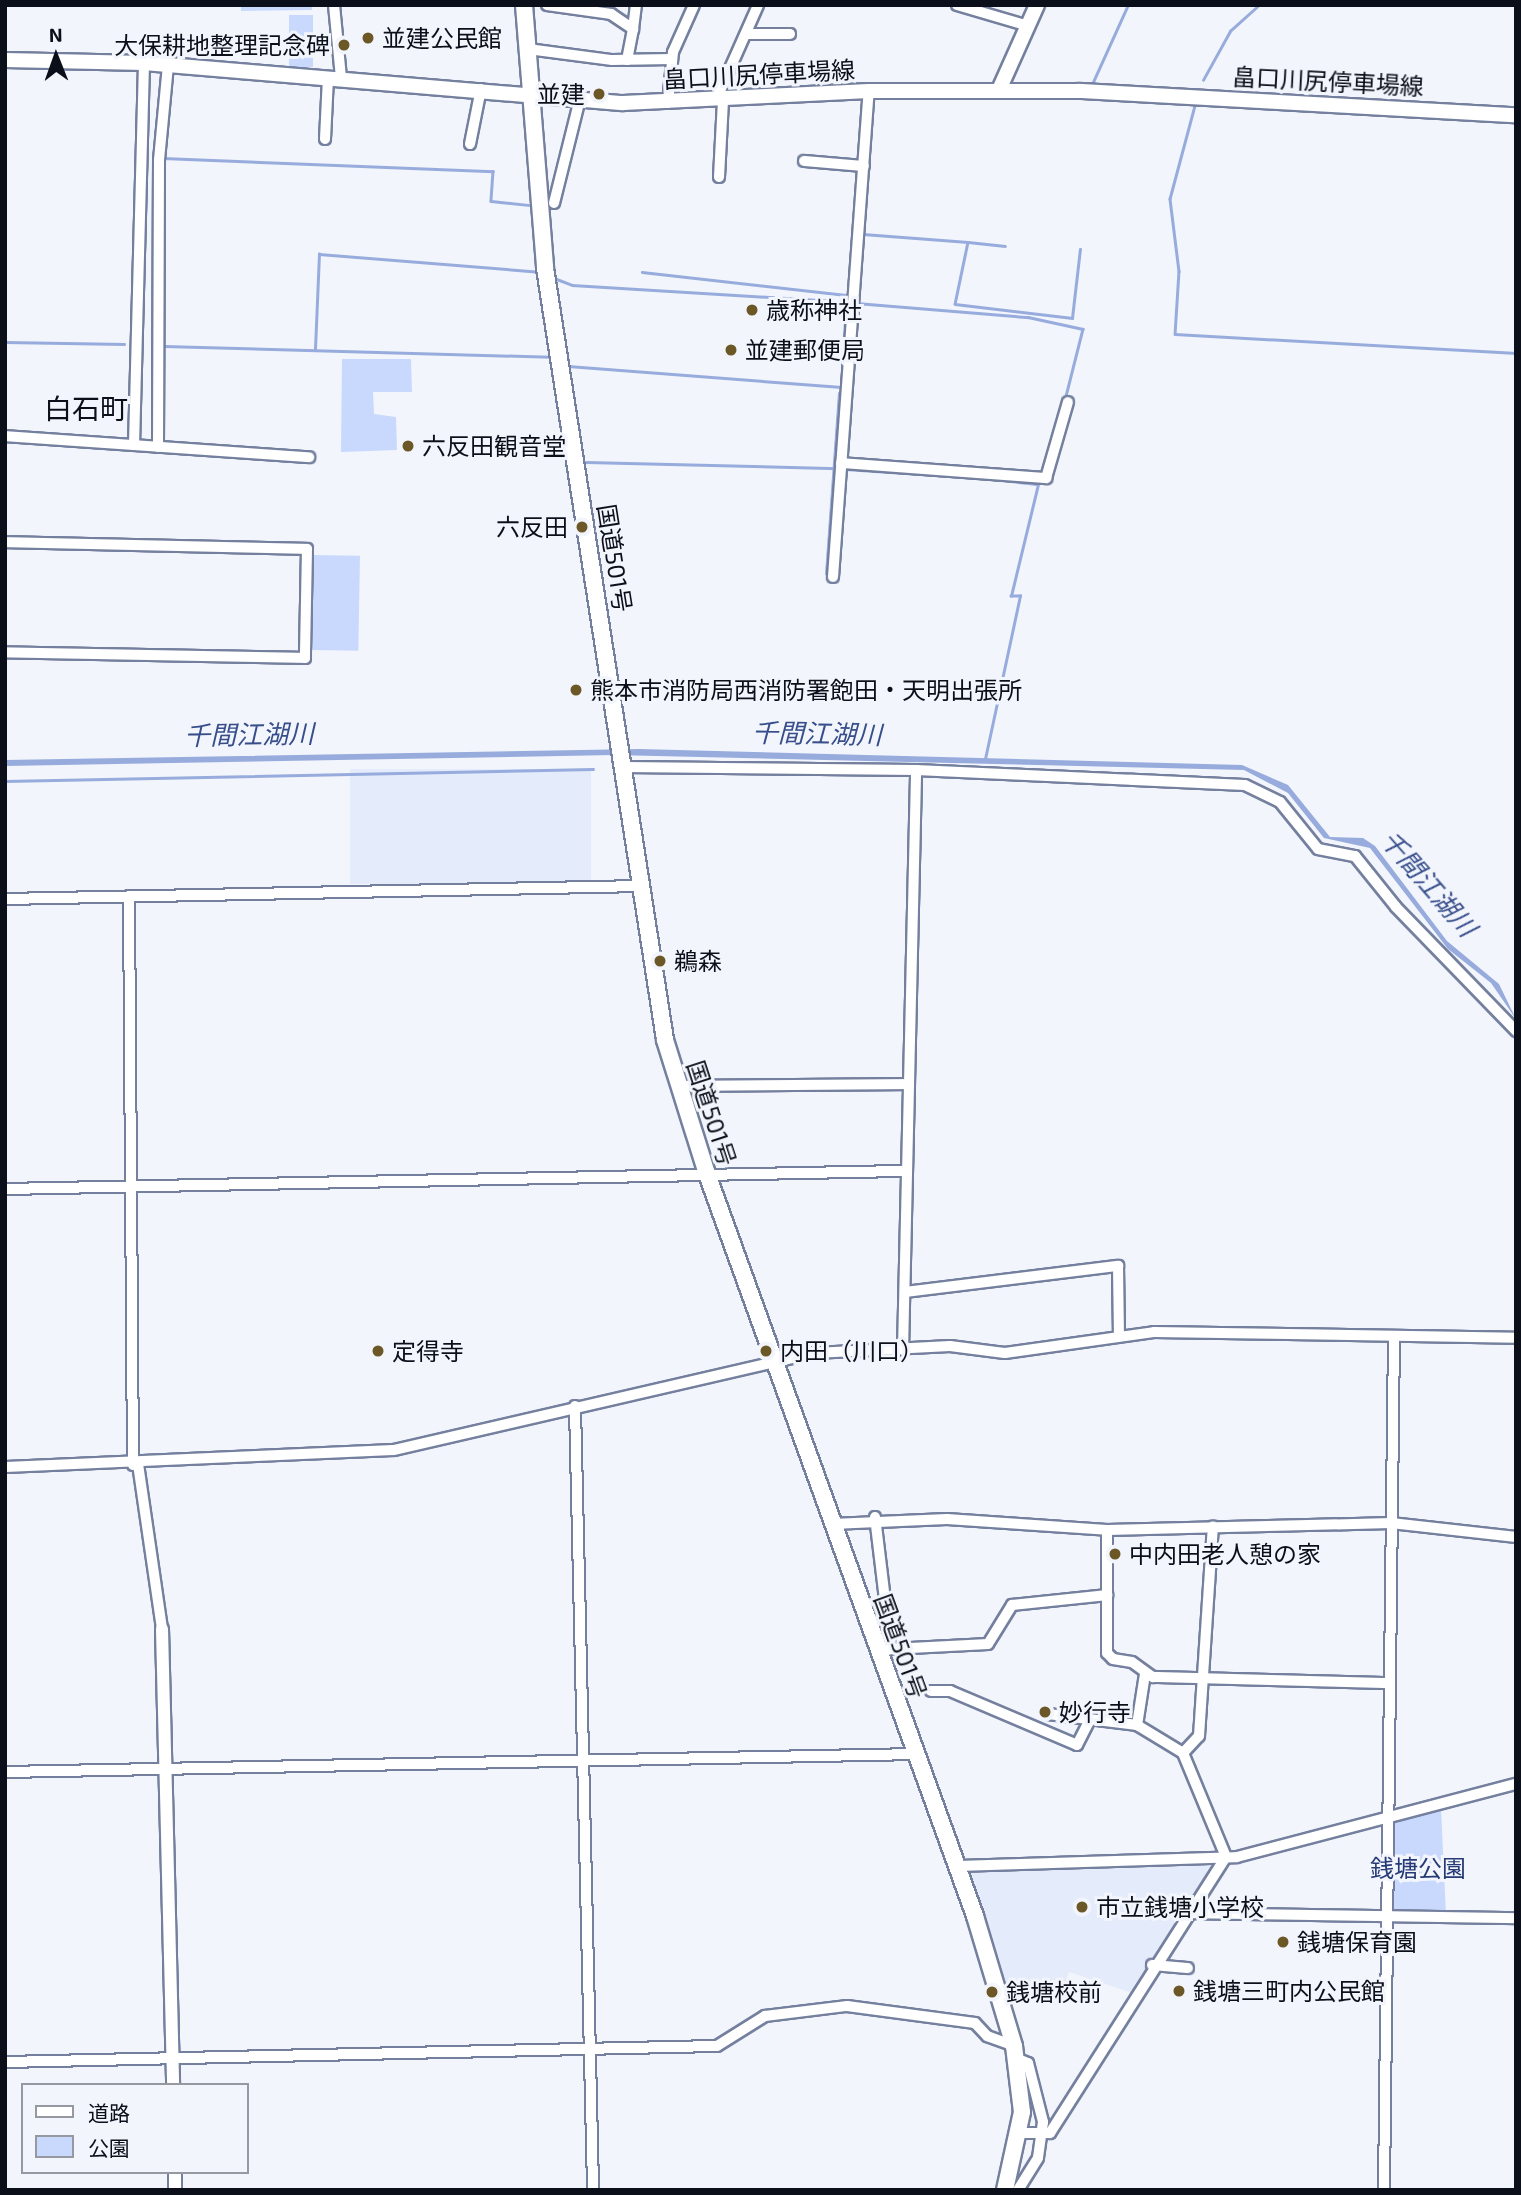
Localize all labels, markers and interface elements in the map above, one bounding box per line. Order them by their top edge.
north arrow [21,21,91,91]
text: N [49,23,63,46]
place label: 並建公民館 [382,24,502,52]
marker: 並建公民館 [360,30,376,46]
place label: 大保耕地整理記念碑 [114,31,330,59]
marker: 大保耕地整理記念碑 [336,37,352,53]
street label: 畠口川尻停車場線 [662,55,856,93]
street label: 畠口川尻停車場線 [1231,62,1425,100]
place label: 並建 [537,80,585,108]
marker: 並建 [591,86,607,102]
place label: 歳称神社 [766,296,862,324]
marker: 歳称神社 [744,302,760,318]
place label: 並建郵便局 [745,336,865,364]
marker: 並建郵便局 [723,342,739,358]
district label: 白石町 [44,391,128,425]
place label: 六反田観音堂 [422,432,566,460]
marker: 六反田観音堂 [400,438,416,454]
street label: 国道501号 [592,502,638,614]
place label: 六反田 [496,513,568,541]
marker: 六反田 [574,519,590,535]
place label: 熊本市消防局西消防署飽田・天明出張所 [590,676,1022,704]
marker: 熊本市消防局西消防署飽田・天明出張所 [568,682,584,698]
water label: 千間江湖川 [752,716,882,750]
water label: 千間江湖川 [184,717,314,751]
water label: 千間江湖川 [1375,824,1483,942]
place label: 鵜森 [674,947,722,975]
marker: 鵜森 [652,953,668,969]
street label: 国道501号 [681,1057,743,1169]
place label: 定得寺 [392,1337,464,1365]
place label: 内田（川口） [780,1337,924,1365]
marker: 定得寺 [370,1343,386,1359]
marker: 内田（川口） [758,1343,774,1359]
place label: 中内田老人憩の家 [1129,1540,1321,1568]
marker: 中内田老人憩の家 [1107,1546,1123,1562]
street label: 国道501号 [869,1590,933,1702]
place label: 妙行寺 [1059,1698,1131,1726]
marker: 妙行寺 [1037,1704,1053,1720]
park label: 銭塘公園 [1370,1854,1466,1882]
place label: 市立銭塘小学校 [1096,1893,1264,1921]
marker: 市立銭塘小学校 [1074,1899,1090,1915]
place label: 銭塘保育園 [1297,1928,1417,1956]
marker: 銭塘保育園 [1275,1934,1291,1950]
place label: 銭塘三町内公民館 [1193,1977,1385,2005]
place label: 銭塘校前 [1006,1978,1102,2006]
marker: 銭塘三町内公民館 [1171,1983,1187,1999]
marker: 銭塘校前 [984,1984,1000,2000]
legend [21,2083,248,2174]
text: 道路 [88,2100,130,2125]
text: 公園 [88,2135,130,2160]

